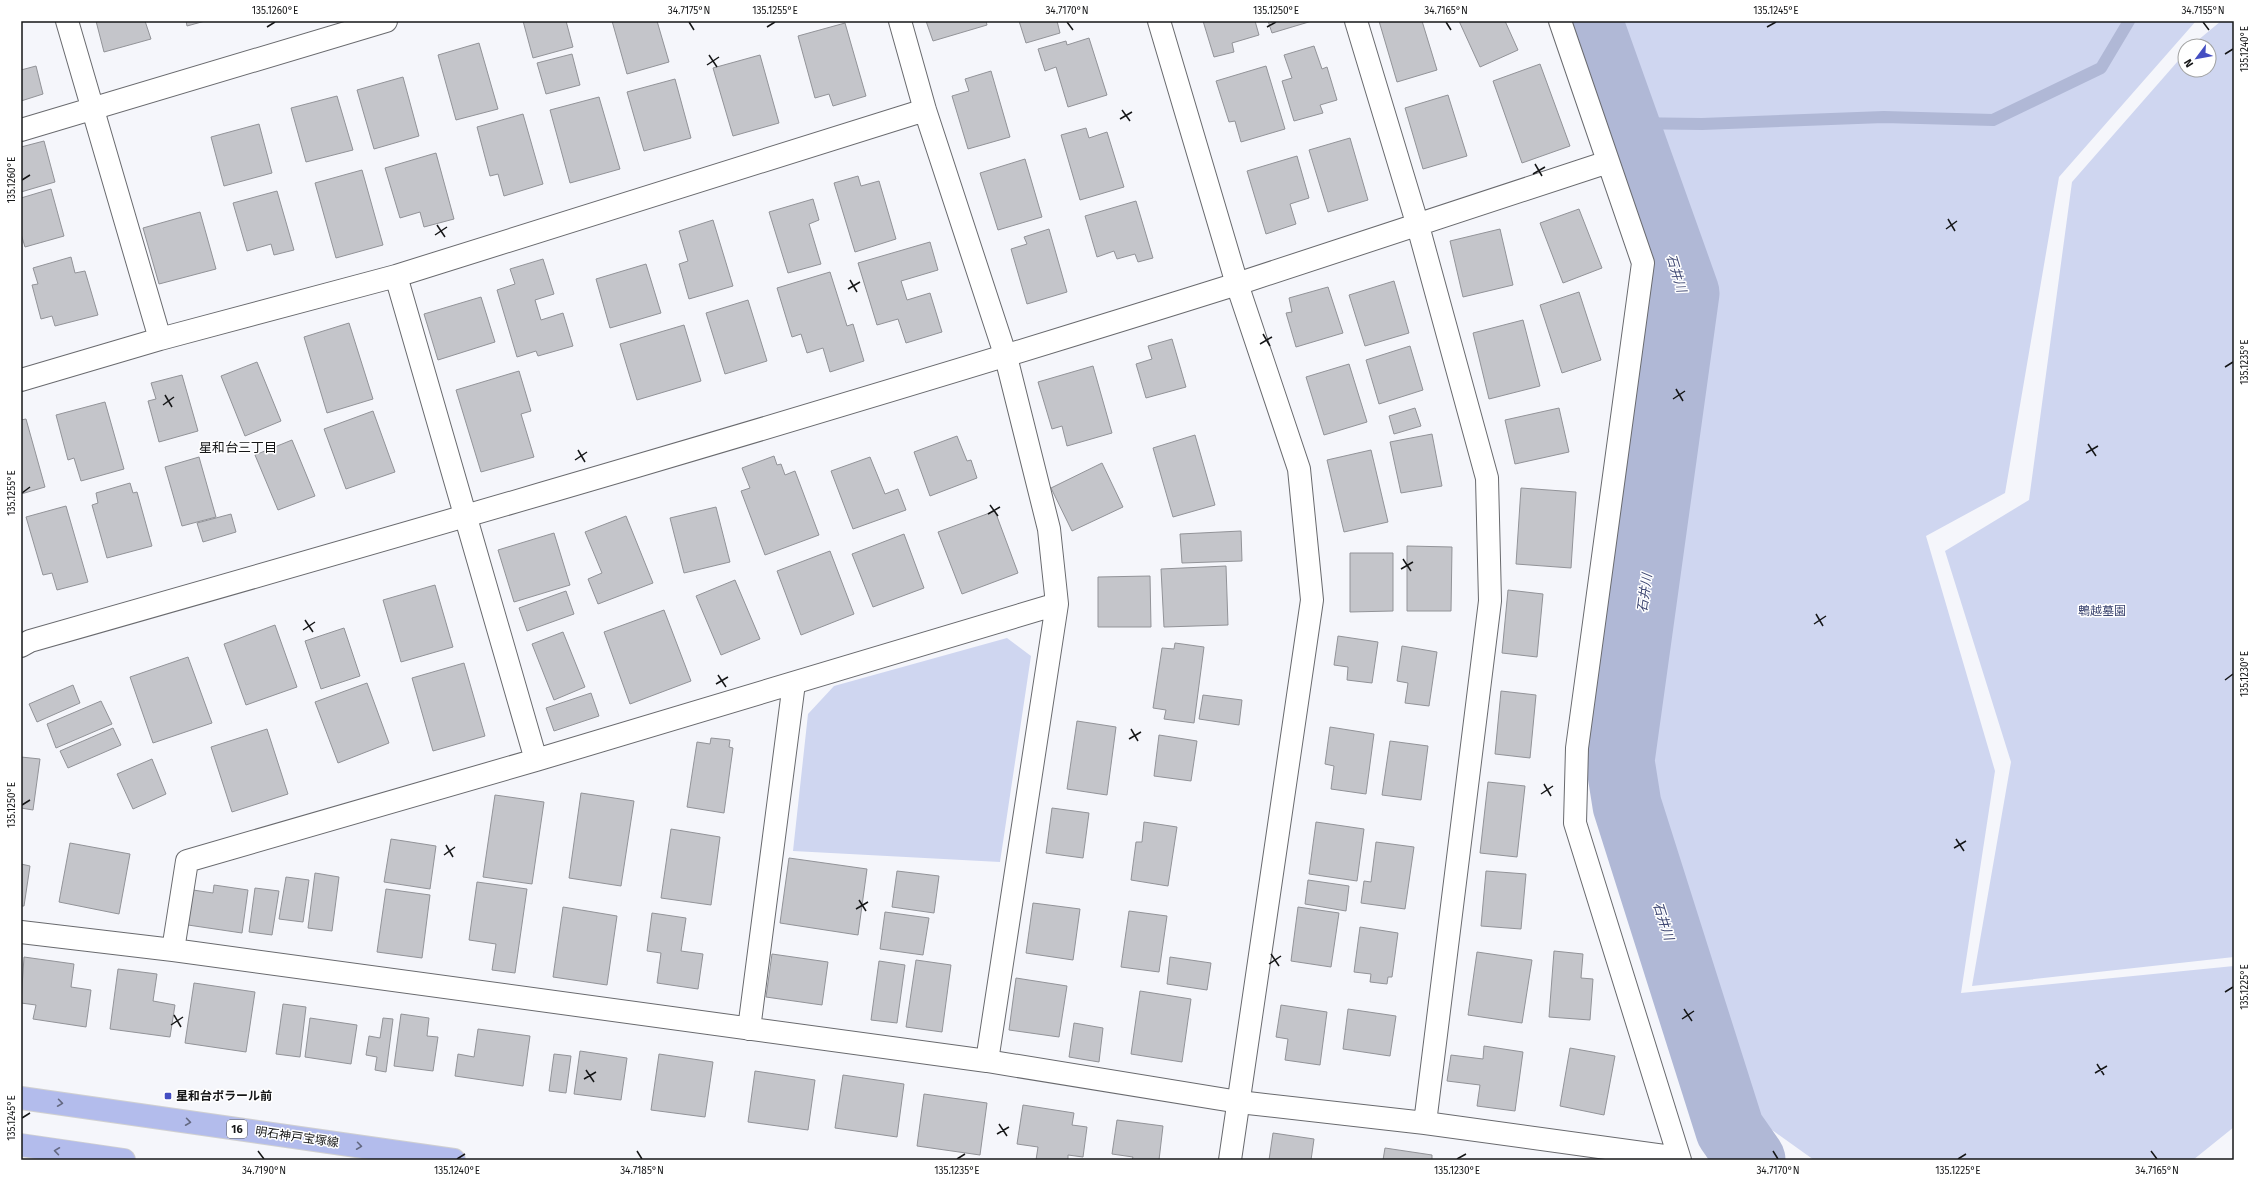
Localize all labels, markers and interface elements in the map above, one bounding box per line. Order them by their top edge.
text: 135.1260°E [252,5,298,17]
text: 34.7175°N [668,5,710,17]
text: 135.1255°E [752,5,798,17]
text: 34.7170°N [1045,5,1089,17]
text: 135.1250°E [1253,5,1299,17]
text: 34.7165°N [1424,5,1468,17]
text: 135.1245°E [1753,5,1799,17]
text: 34.7155°N [2181,5,2225,17]
text: 135.1240°E [2239,26,2251,72]
north arrow [2177,38,2217,78]
text: N [2181,56,2196,70]
text: 135.1260°E [6,157,18,203]
water label: 石井川 [1664,252,1690,296]
text: 135.1235°E [2239,339,2251,385]
district label: 星和台三丁目 [199,440,277,455]
text: 135.1255°E [6,470,18,516]
water label: 石井川 [1634,571,1655,613]
park label: 鵯越墓園 [2078,604,2126,618]
text: 135.1230°E [2239,651,2251,697]
text: 135.1250°E [6,782,18,828]
water label: 石井川 [1650,900,1677,944]
text: 135.1225°E [2239,964,2251,1010]
place label: 星和台ポラール前 [176,1089,272,1103]
marker: 星和台ポラール前 [163,1091,173,1101]
text: 135.1245°E [6,1095,18,1141]
one-way arrow [57,1098,63,1107]
one-way arrow [185,1117,191,1126]
road number: 16 [227,1120,247,1138]
street label: 明石神戸宝塚線 [254,1124,340,1150]
one-way arrow [355,1141,362,1150]
one-way arrow [54,1147,61,1156]
text: 34.7190°N [242,1165,286,1177]
text: 135.1240°E [434,1165,480,1177]
text: 34.7185°N [620,1165,664,1177]
text: 135.1235°E [934,1165,980,1177]
text: 135.1230°E [1434,1165,1480,1177]
text: 34.7170°N [1756,1165,1800,1177]
text: 135.1225°E [1935,1165,1981,1177]
text: 34.7165°N [2135,1165,2179,1177]

